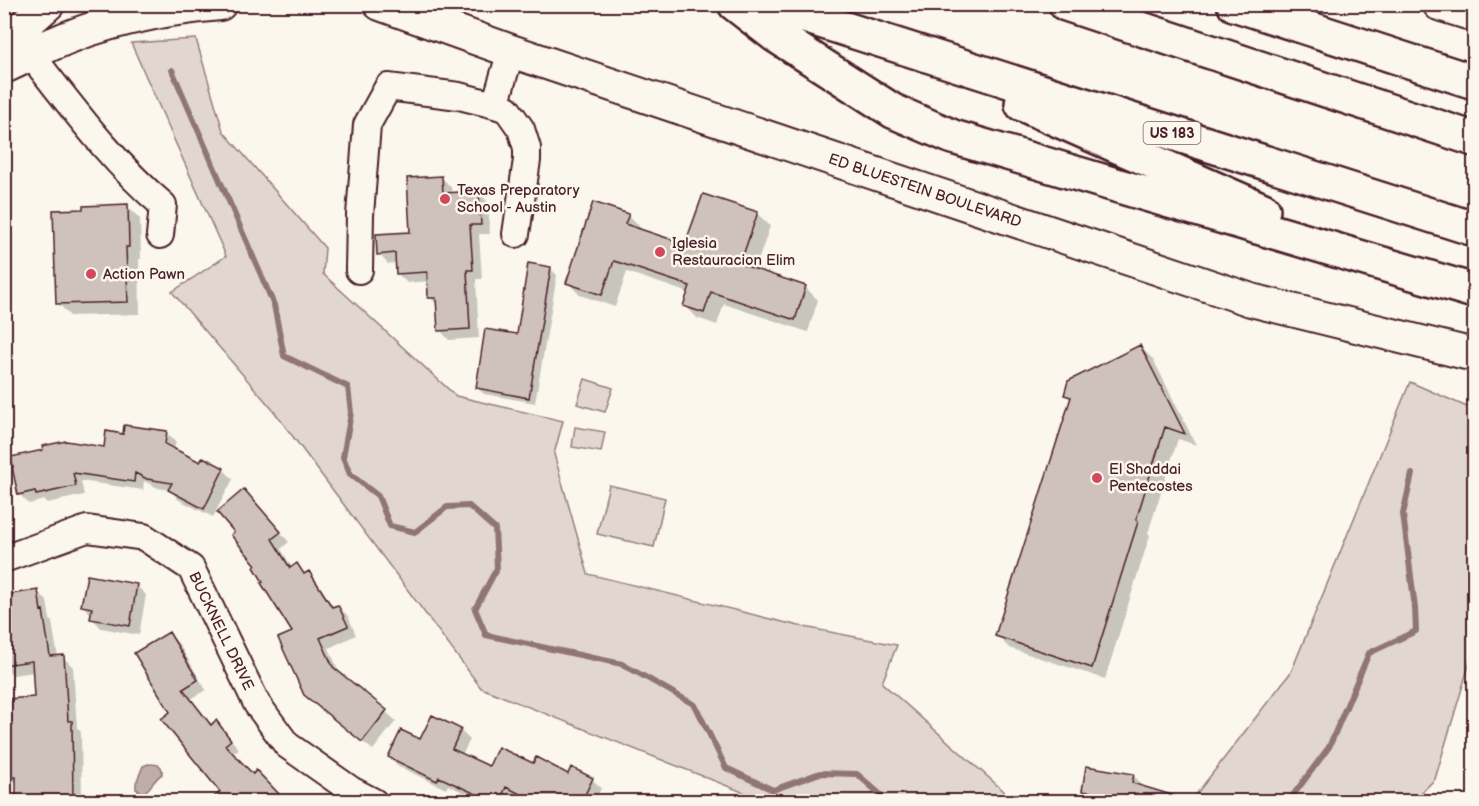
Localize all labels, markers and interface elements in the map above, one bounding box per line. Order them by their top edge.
road number: US 183 [1144,122,1200,144]
street label: ED BLUESTEIN BOULEVARD [826,149,1024,232]
place label: Texas Preparatory School - Austin [457,181,580,217]
marker: Texas Preparatory School - Austin [438,192,452,206]
place label: Iglesia Restauracion Elim [672,234,795,270]
marker: Iglesia Restauracion Elim [653,245,667,259]
place label: Action Pawn [103,265,185,284]
marker: Action Pawn [84,267,98,281]
place label: El Shaddai Pentecostes [1109,460,1193,496]
marker: El Shaddai Pentecostes [1090,471,1104,485]
street label: BUCKNELL DRIVE [185,568,258,693]

